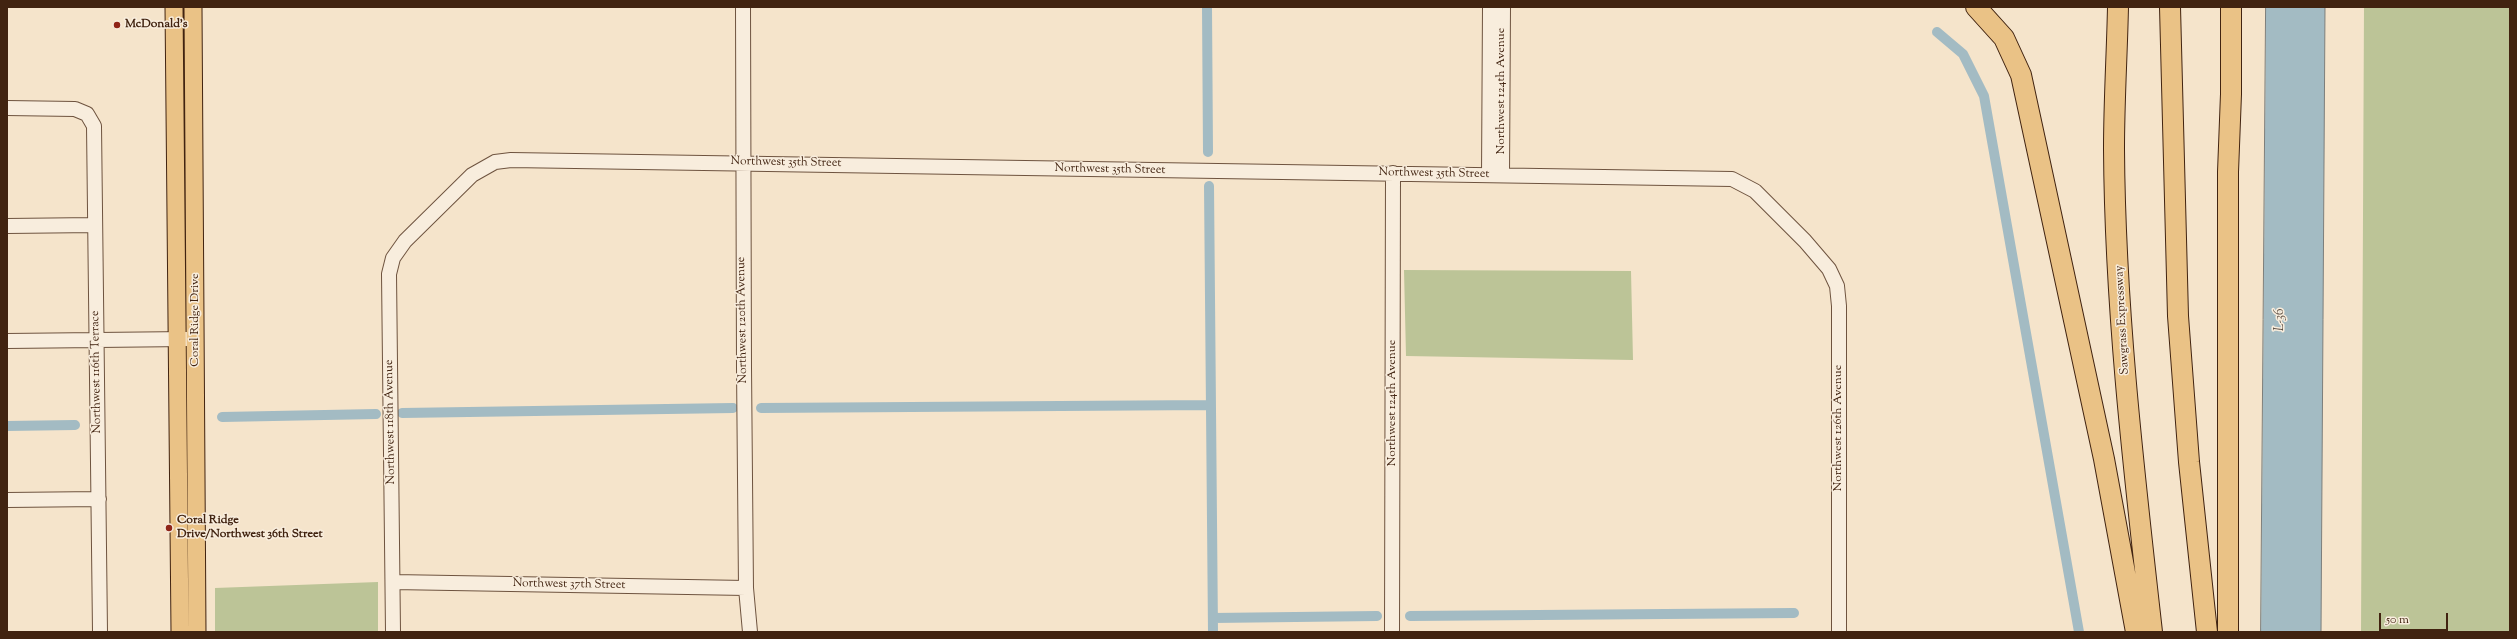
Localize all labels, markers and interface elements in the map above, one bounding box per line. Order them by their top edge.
place label: McDonald's [125,18,187,32]
marker: McDonald's [112,20,122,30]
street label: Northwest 124th Avenue [1495,28,1509,154]
street label: Northwest 35th Street [731,155,841,171]
street label: Northwest 35th Street [1055,162,1165,178]
street label: Northwest 35th Street [1379,166,1489,182]
street label: Northwest 120th Avenue [735,256,751,384]
street label: Sawgrass Expressway [2113,265,2133,375]
street label: Coral Ridge Drive [189,273,203,367]
water label: L-36 [2273,309,2289,331]
street label: Northwest 116th Terrace [89,310,105,434]
street label: Northwest 124th Avenue [1386,340,1400,466]
street label: Northwest 118th Avenue [383,359,399,485]
street label: Northwest 126th Avenue [1832,365,1846,491]
place label: Coral Ridge Drive/Northwest 36th Street [177,514,323,542]
marker: Coral Ridge Drive/Northwest 36th Street [164,523,174,533]
street label: Northwest 37th Street [513,577,625,593]
scale bar [2381,605,2450,631]
text: 50 m [2386,611,2409,629]

